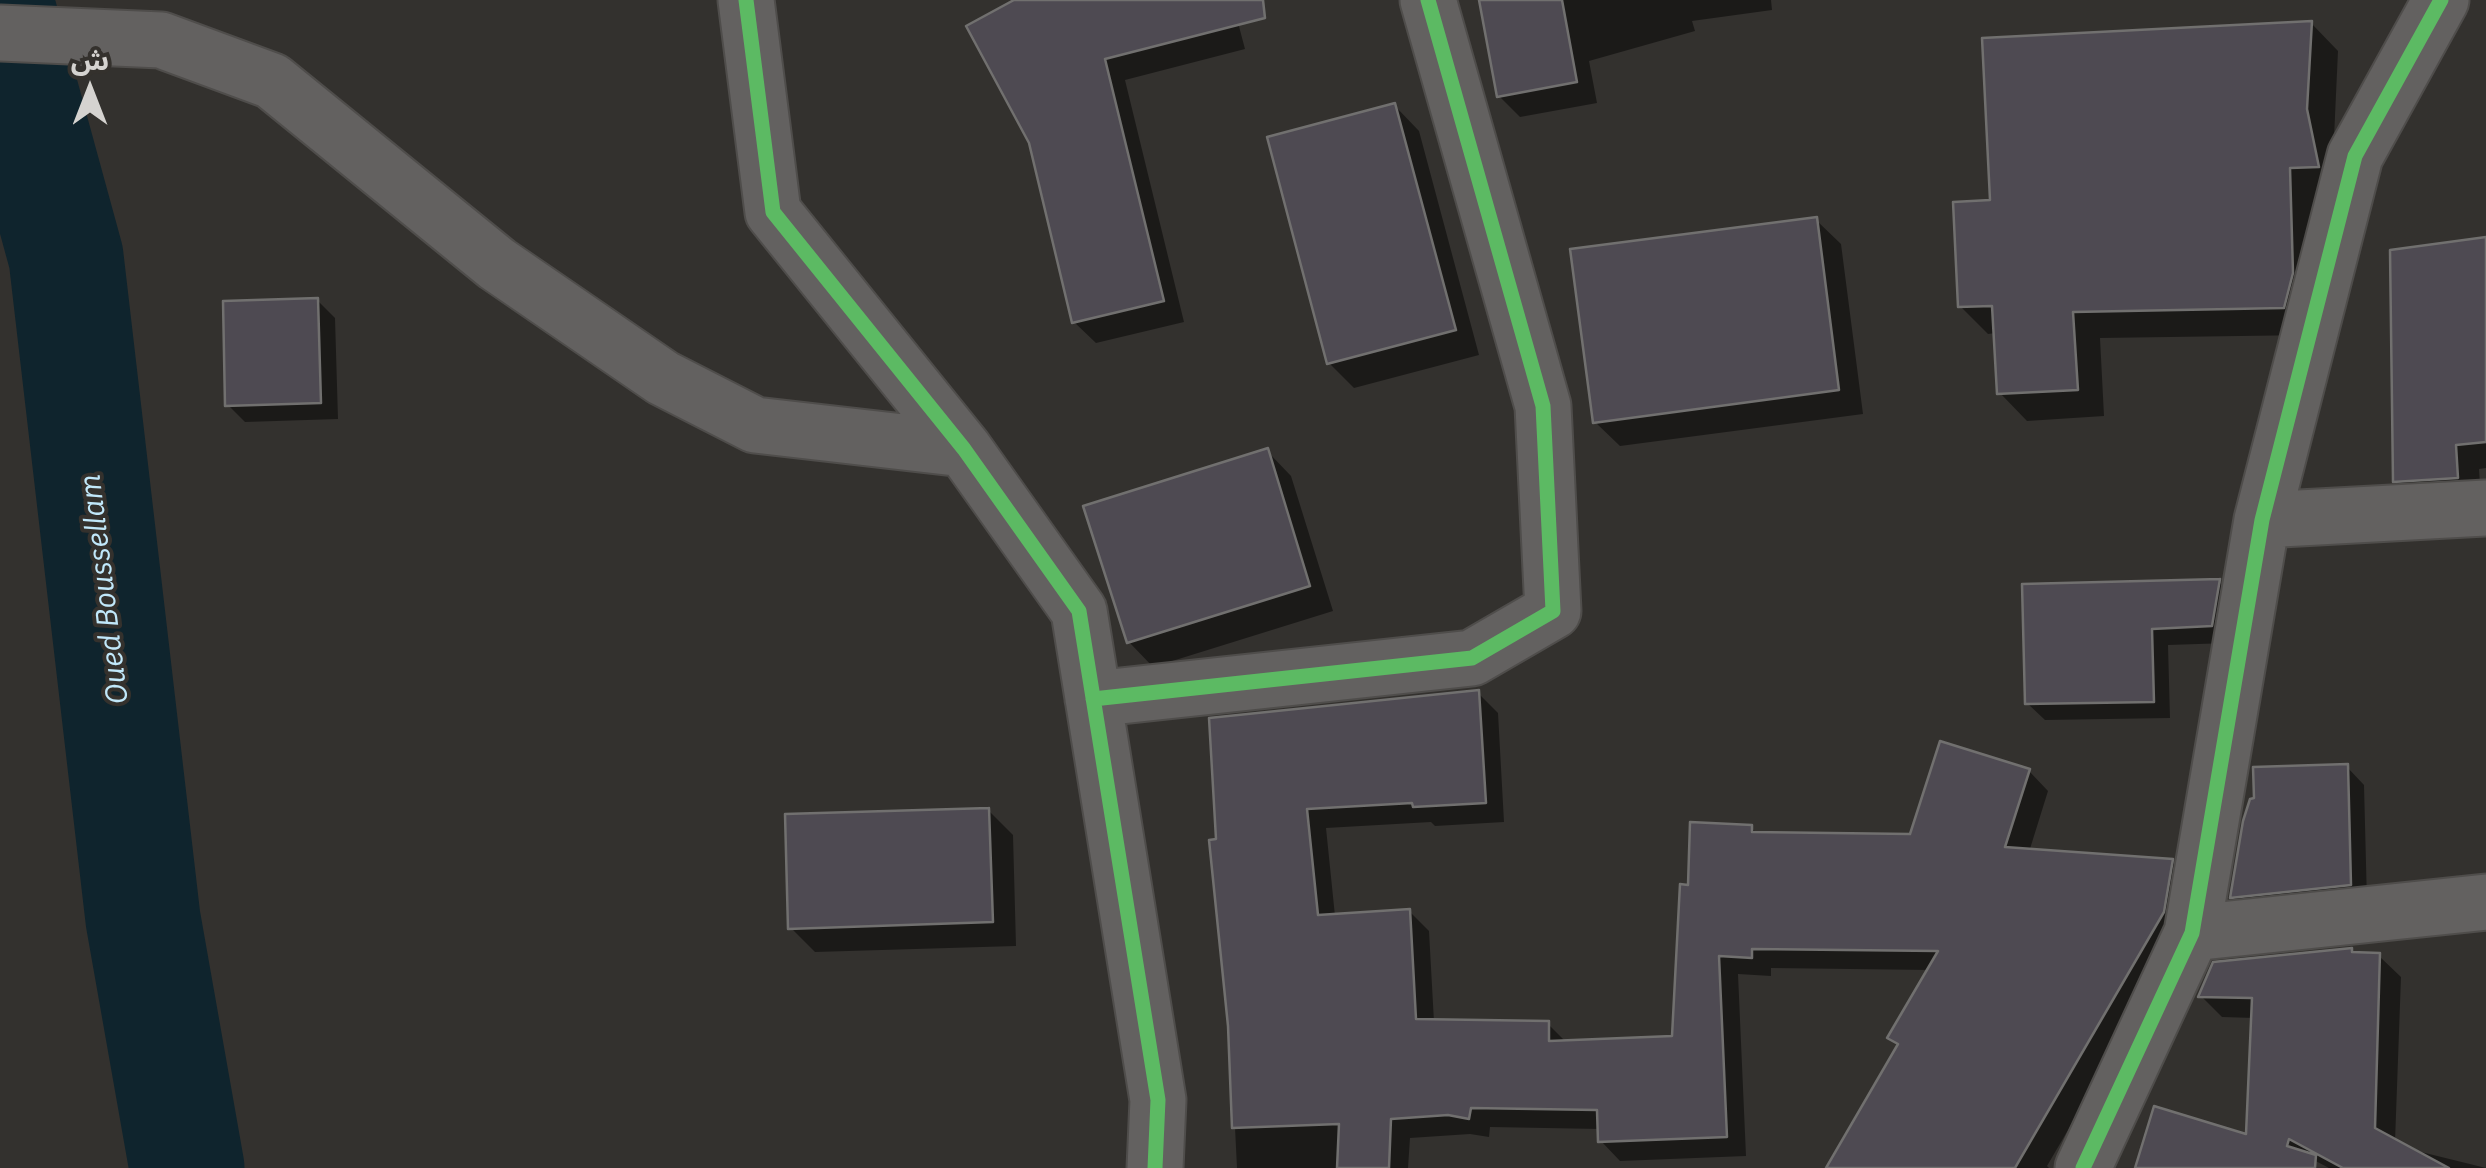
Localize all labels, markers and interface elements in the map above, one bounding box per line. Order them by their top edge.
north arrow [40,40,140,140]
text: ش [71,41,109,78]
water label: Oued Boussellam [73,472,137,706]

